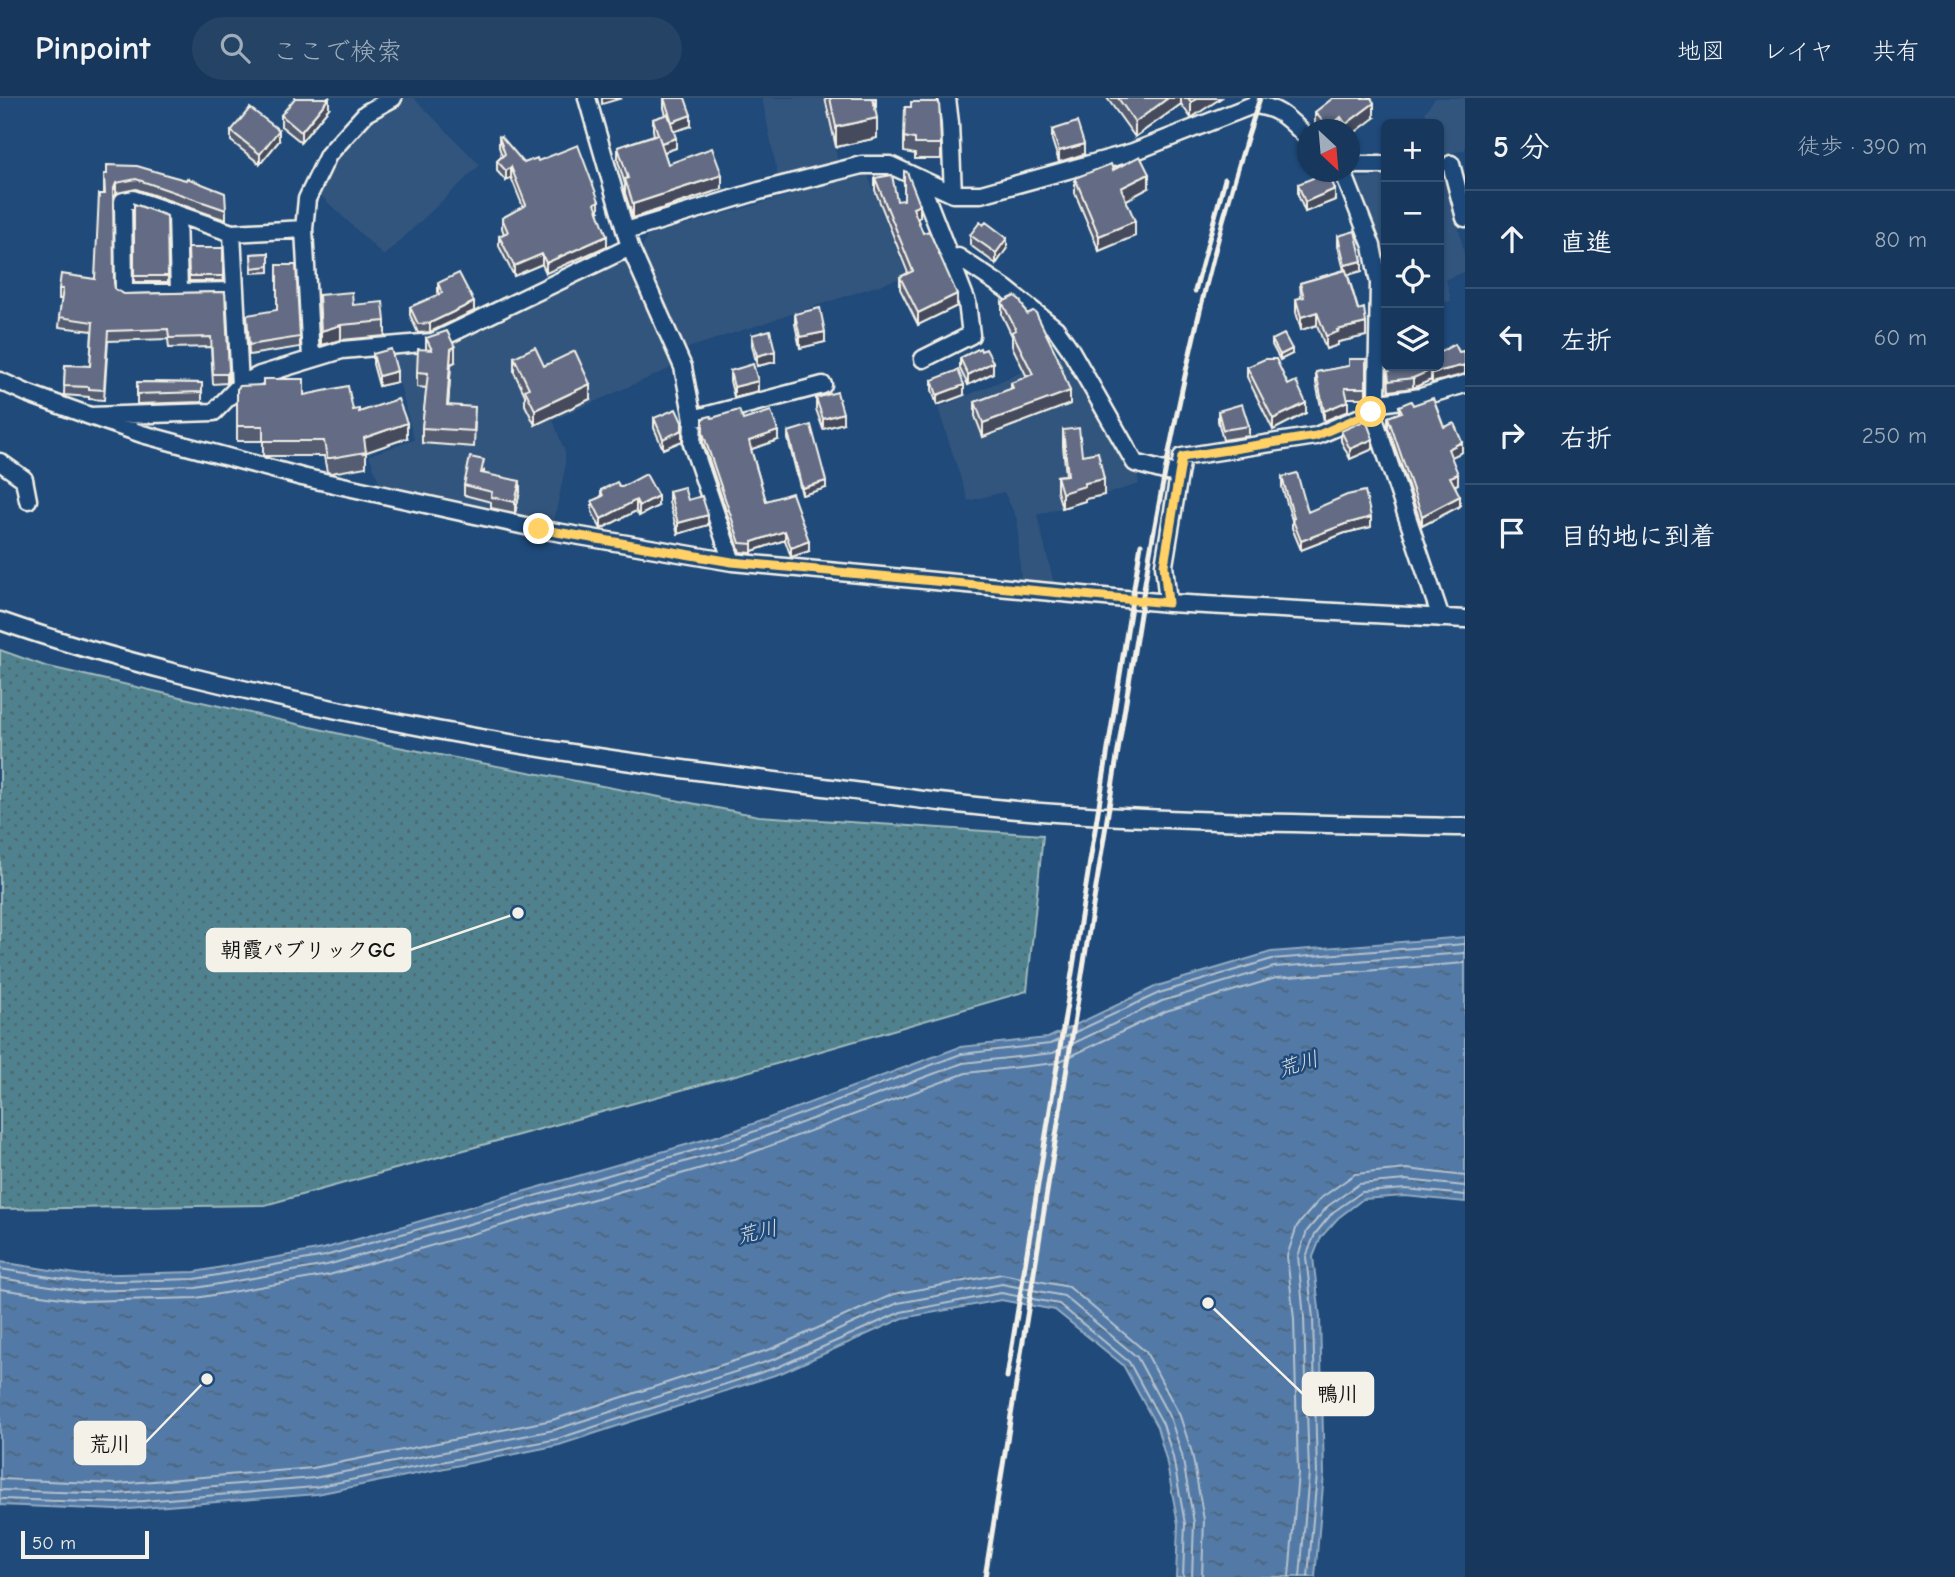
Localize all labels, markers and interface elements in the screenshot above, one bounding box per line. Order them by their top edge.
search box [192,17,682,80]
text: Pinpoint [35,29,150,67]
icon: search [216,29,254,67]
text: ここで検索 [272,37,402,67]
text: 地図 [1677,37,1725,65]
text: レイヤ [1763,37,1834,65]
text: 共有 [1872,37,1920,65]
north arrow [1297,119,1360,182]
map controls [1381,119,1444,371]
button: + [1381,119,1444,182]
text: 5 分 [1493,130,1550,165]
text: 徒歩 · 390 m [1797,133,1927,160]
button: − [1381,182,1444,245]
icon: ahead [1493,220,1531,258]
text: 80 m [1874,226,1927,253]
text: 直進 [1560,228,1612,258]
button: locate [1381,245,1444,308]
button: layers [1381,308,1444,371]
icon: left [1493,318,1531,356]
text: 60 m [1874,324,1927,351]
text: 左折 [1560,326,1612,356]
route start [1355,396,1386,427]
icon: right [1493,416,1531,454]
text: 250 m [1862,422,1927,449]
text: 右折 [1560,424,1612,454]
route end [523,513,554,544]
icon: arrive [1493,514,1531,552]
text: 目的地に到着 [1560,522,1716,552]
callout: 朝霞パブリックGC [207,929,410,971]
text: 朝霞パブリックGC [221,938,396,962]
water label: 荒川 [1274,1046,1322,1082]
water label: 荒川 [734,1216,780,1248]
callout: 鴨川 [1303,1373,1373,1415]
text: 鴨川 [1317,1382,1359,1406]
callout: 荒川 [75,1422,145,1464]
text: 荒川 [89,1432,131,1456]
scale bar [21,1528,149,1560]
text: 50 m [32,1532,76,1554]

